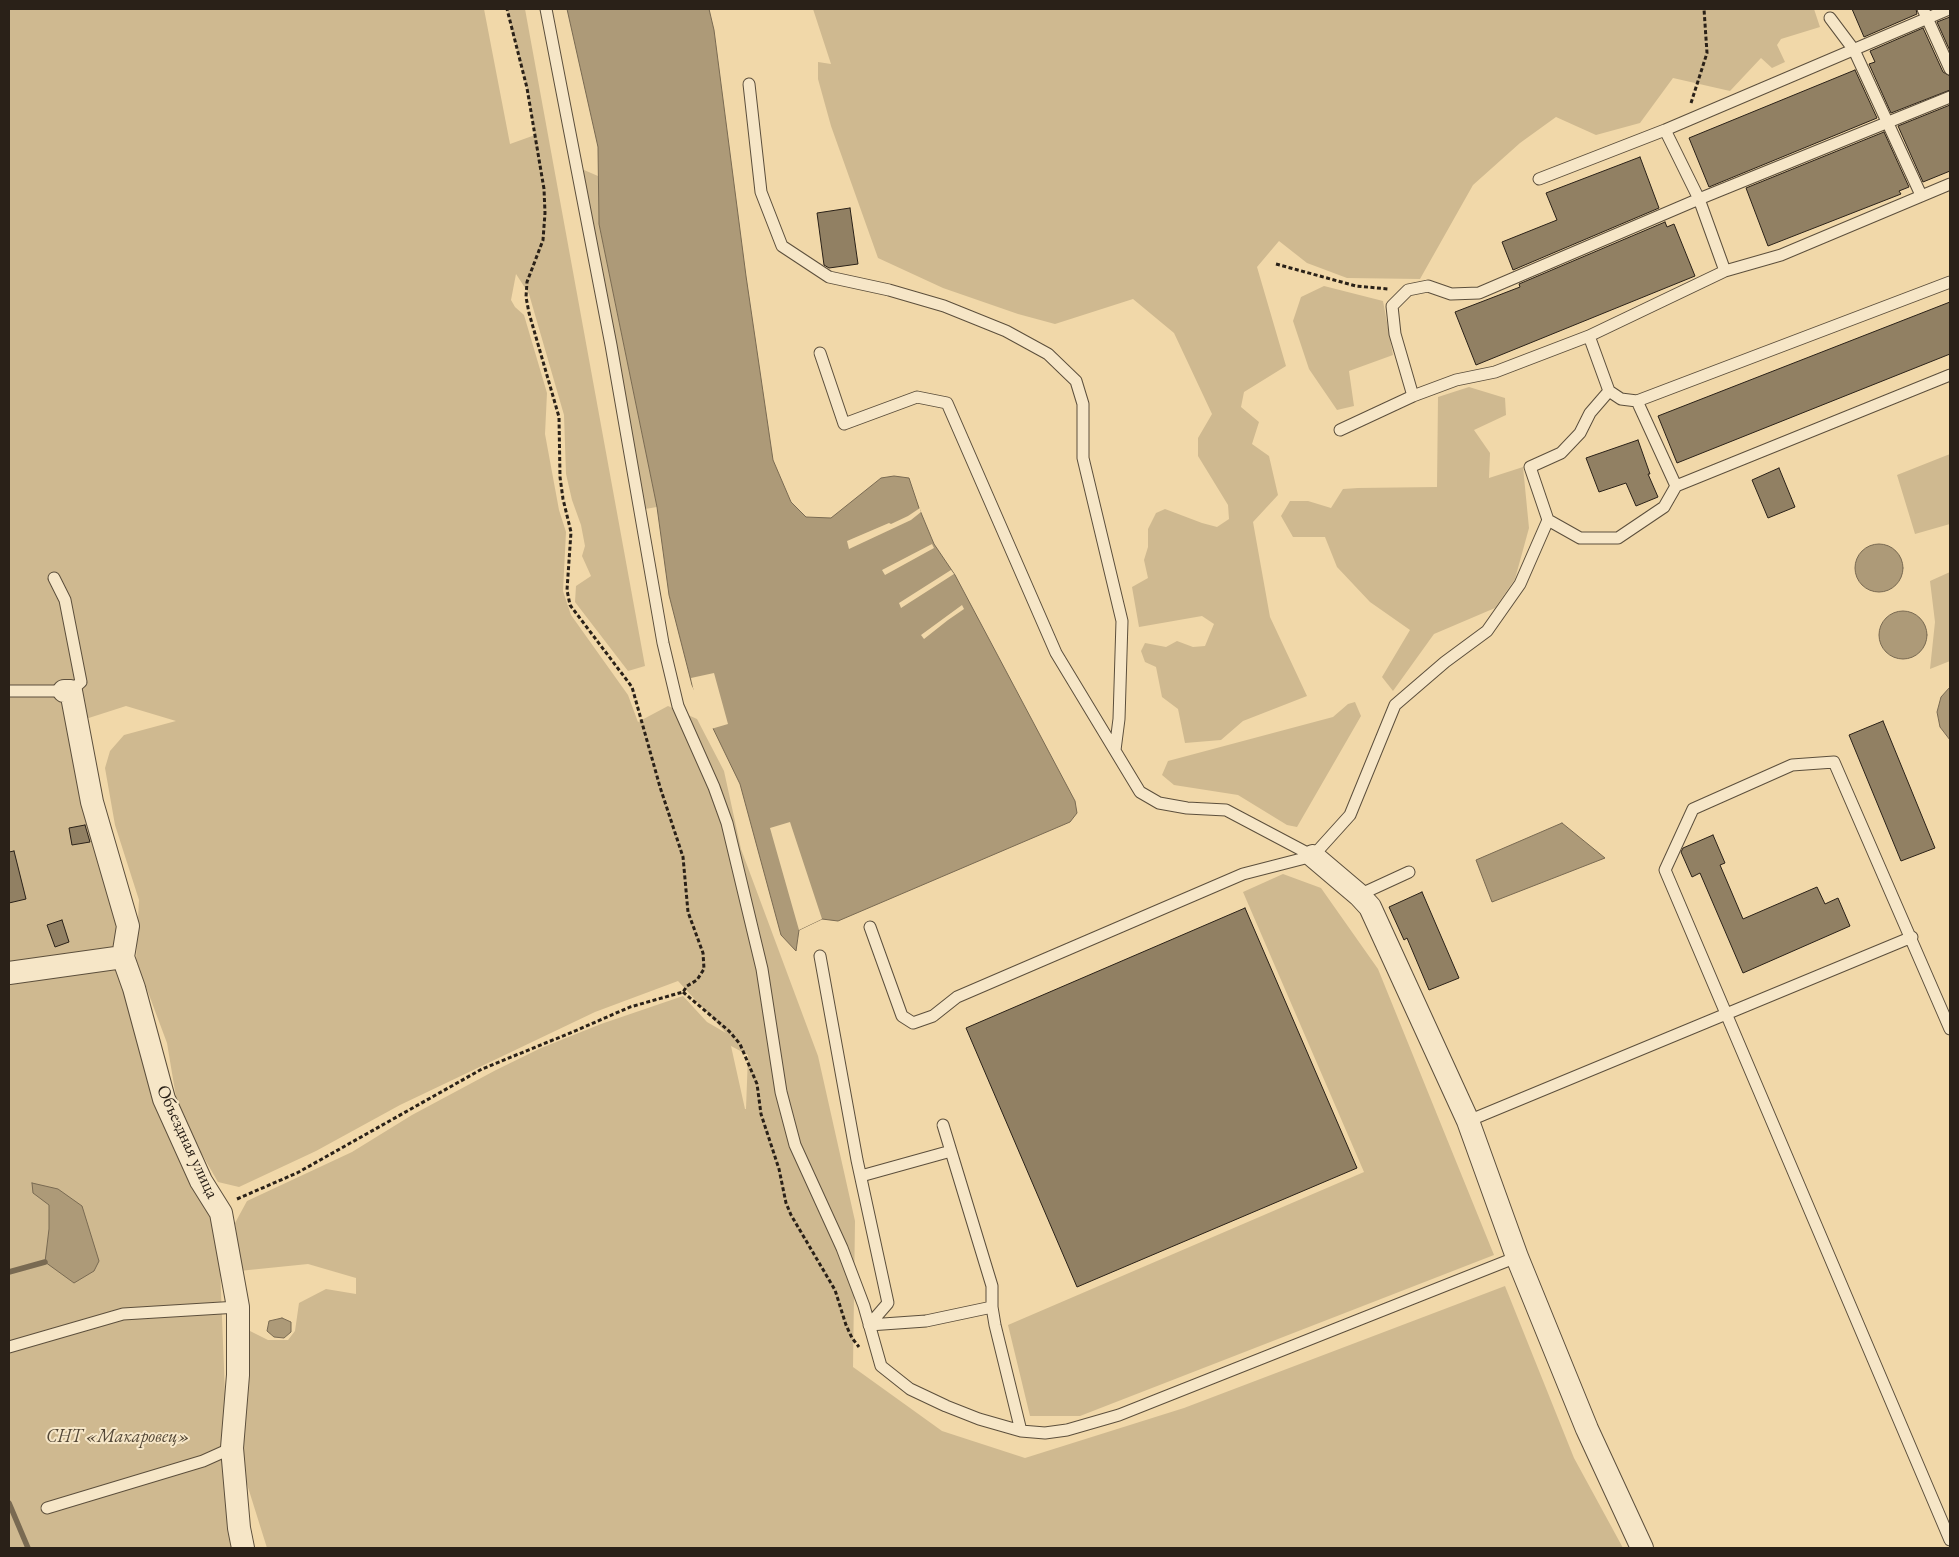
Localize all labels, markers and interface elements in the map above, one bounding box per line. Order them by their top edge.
street label: Объездная улица [151,1082,223,1202]
park label: СНТ «Макаровец» [46,1426,190,1448]

